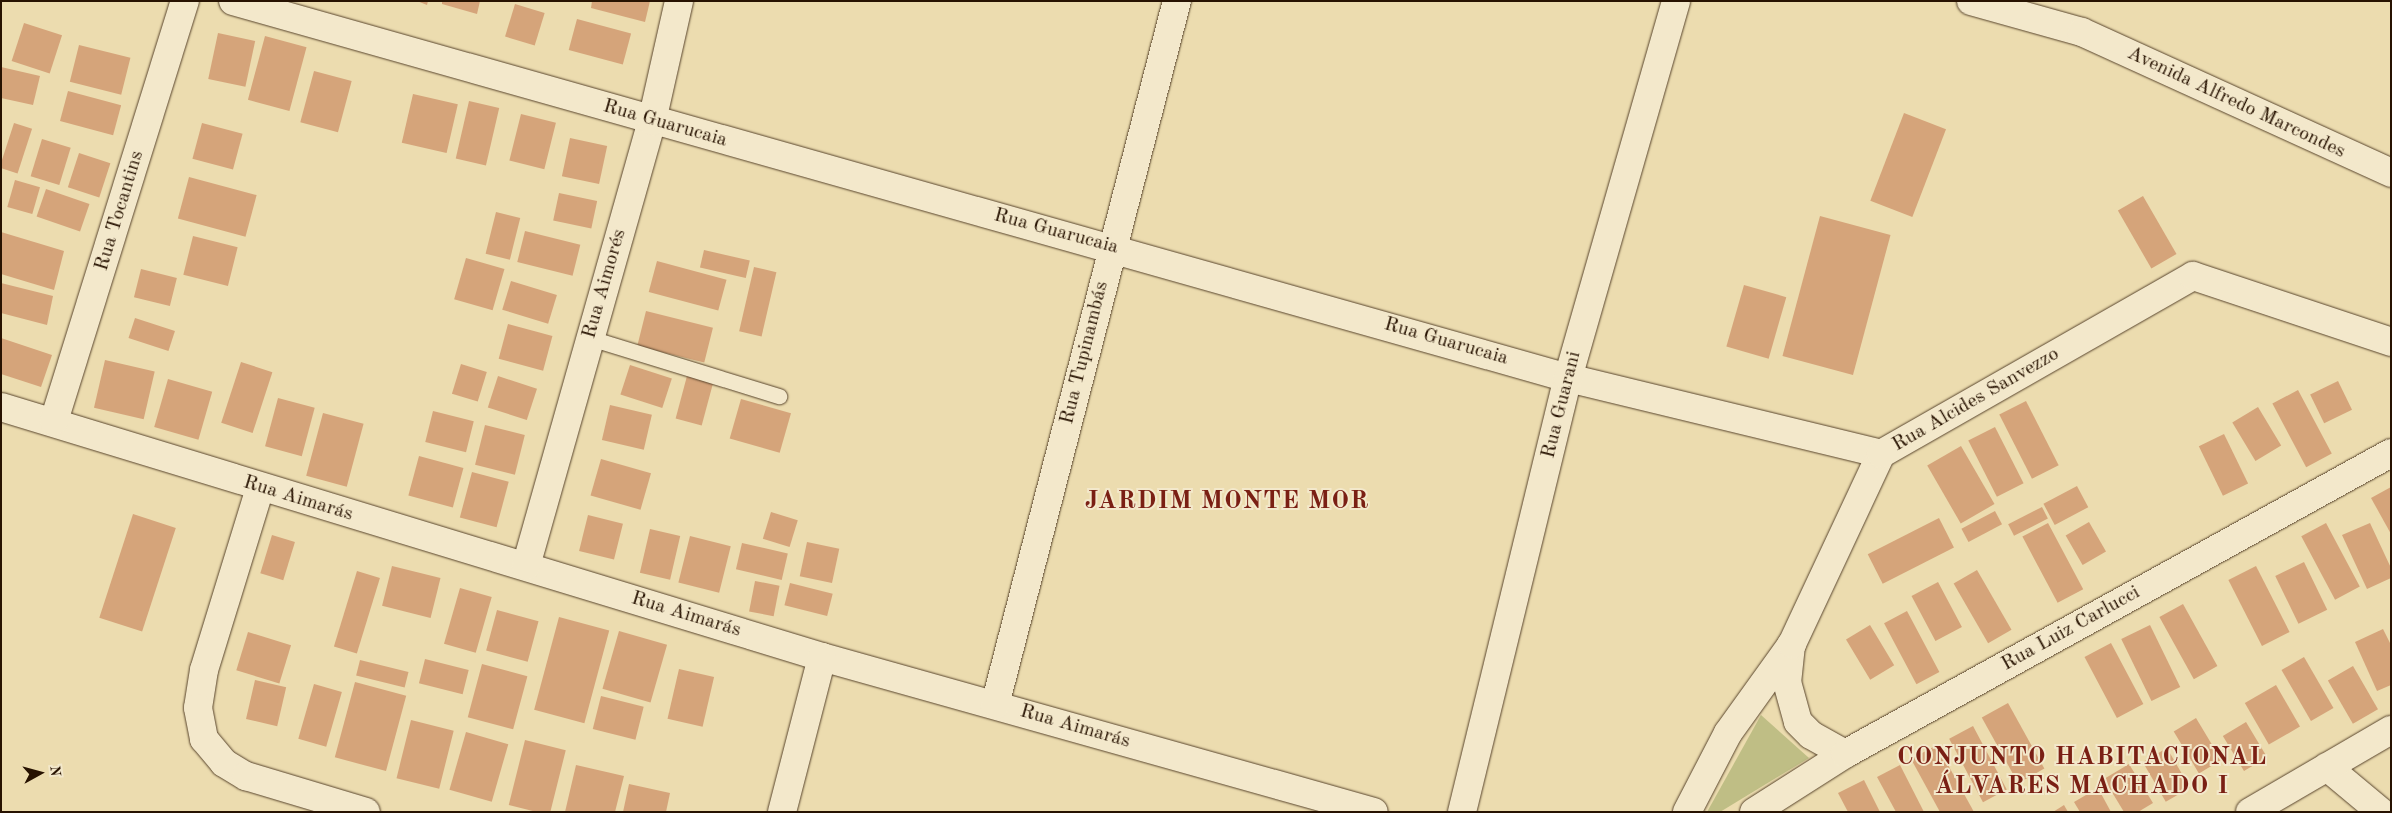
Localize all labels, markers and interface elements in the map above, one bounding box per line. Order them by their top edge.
street label: Avenida Alfredo Marcondes [2123,42,2349,164]
street label: Rua Guarucaia [600,95,730,153]
street label: Rua Tocantins [90,148,150,274]
street label: Rua Guarucaia [991,204,1121,260]
street label: Rua Aimorés [578,226,632,342]
street label: Rua Tupinambás [1056,279,1114,427]
street label: Rua Guarucaia [1381,313,1511,371]
street label: Rua Alcides Sanvezzo [1888,342,2064,458]
street label: Rua Guarani [1537,349,1587,461]
street label: Rua Aimarás [240,471,356,527]
district label: JARDIM MONTE MOR [1083,487,1371,517]
street label: Rua Luiz Carlucci [1998,581,2144,677]
street label: Rua Aimarás [628,587,744,643]
street label: Rua Aimarás [1017,700,1133,754]
district label: CONJUNTO HABITACIONAL ÁLVARES MACHADO I [1894,744,2270,803]
north arrow [15,748,65,798]
text: N [47,765,62,777]

